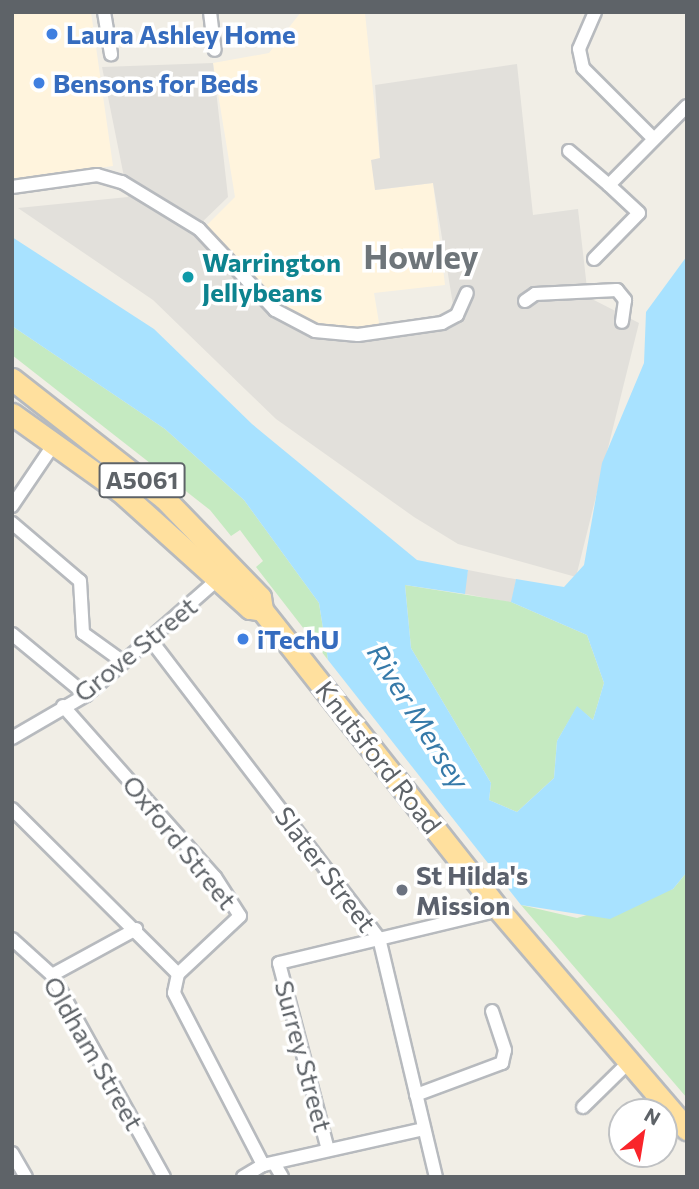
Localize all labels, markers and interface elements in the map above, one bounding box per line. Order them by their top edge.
place label: Laura Ashley Home [66,18,296,50]
marker: Laura Ashley Home [44,26,60,42]
place label: Bensons for Beds [53,67,258,99]
marker: Bensons for Beds [31,75,47,91]
district label: Howley [363,236,479,276]
place label: Warrington Jellybeans [202,246,341,308]
marker: Warrington Jellybeans [180,269,196,285]
road number: A5061 [98,460,186,500]
street label: Grove Street [67,590,203,708]
place label: iTechU [257,623,339,655]
marker: iTechU [235,631,251,647]
water label: River Mersey [361,637,477,795]
street label: Knutsford Road [310,674,448,840]
street label: Oxford Street [116,769,244,915]
street label: Slater Street [269,800,383,938]
place label: St Hilda's Mission [416,859,528,920]
marker: St Hilda's Mission [394,882,410,898]
street label: Oldham Street [37,971,151,1135]
street label: Surrey Street [269,977,339,1135]
north arrow [608,1098,678,1168]
text: N [641,1103,665,1130]

